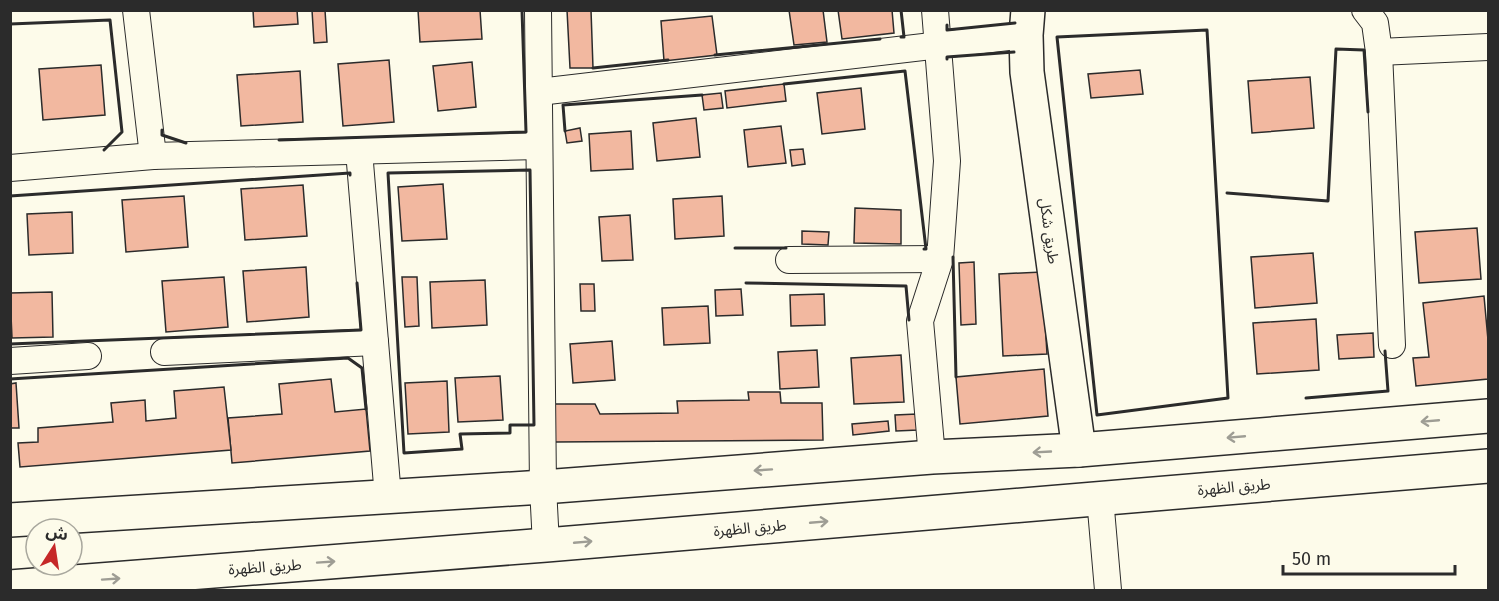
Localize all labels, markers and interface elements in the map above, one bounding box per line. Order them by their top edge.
street label: طريق شكل [1034,197,1063,265]
one-way arrow [1421,415,1441,426]
one-way arrow [1226,432,1246,443]
one-way arrow [1032,446,1052,457]
one-way arrow [754,465,774,476]
street label: طريق الظهرة [1197,475,1271,500]
street label: طريق الظهرة [713,516,787,541]
one-way arrow [809,516,829,527]
north arrow [24,517,84,577]
text: ش [44,521,70,544]
one-way arrow [573,536,593,547]
scale bar [1283,538,1456,576]
text: 50 m [1292,548,1331,570]
street label: طريق الظهرة [228,555,302,580]
one-way arrow [316,556,335,567]
one-way arrow [100,573,120,584]

